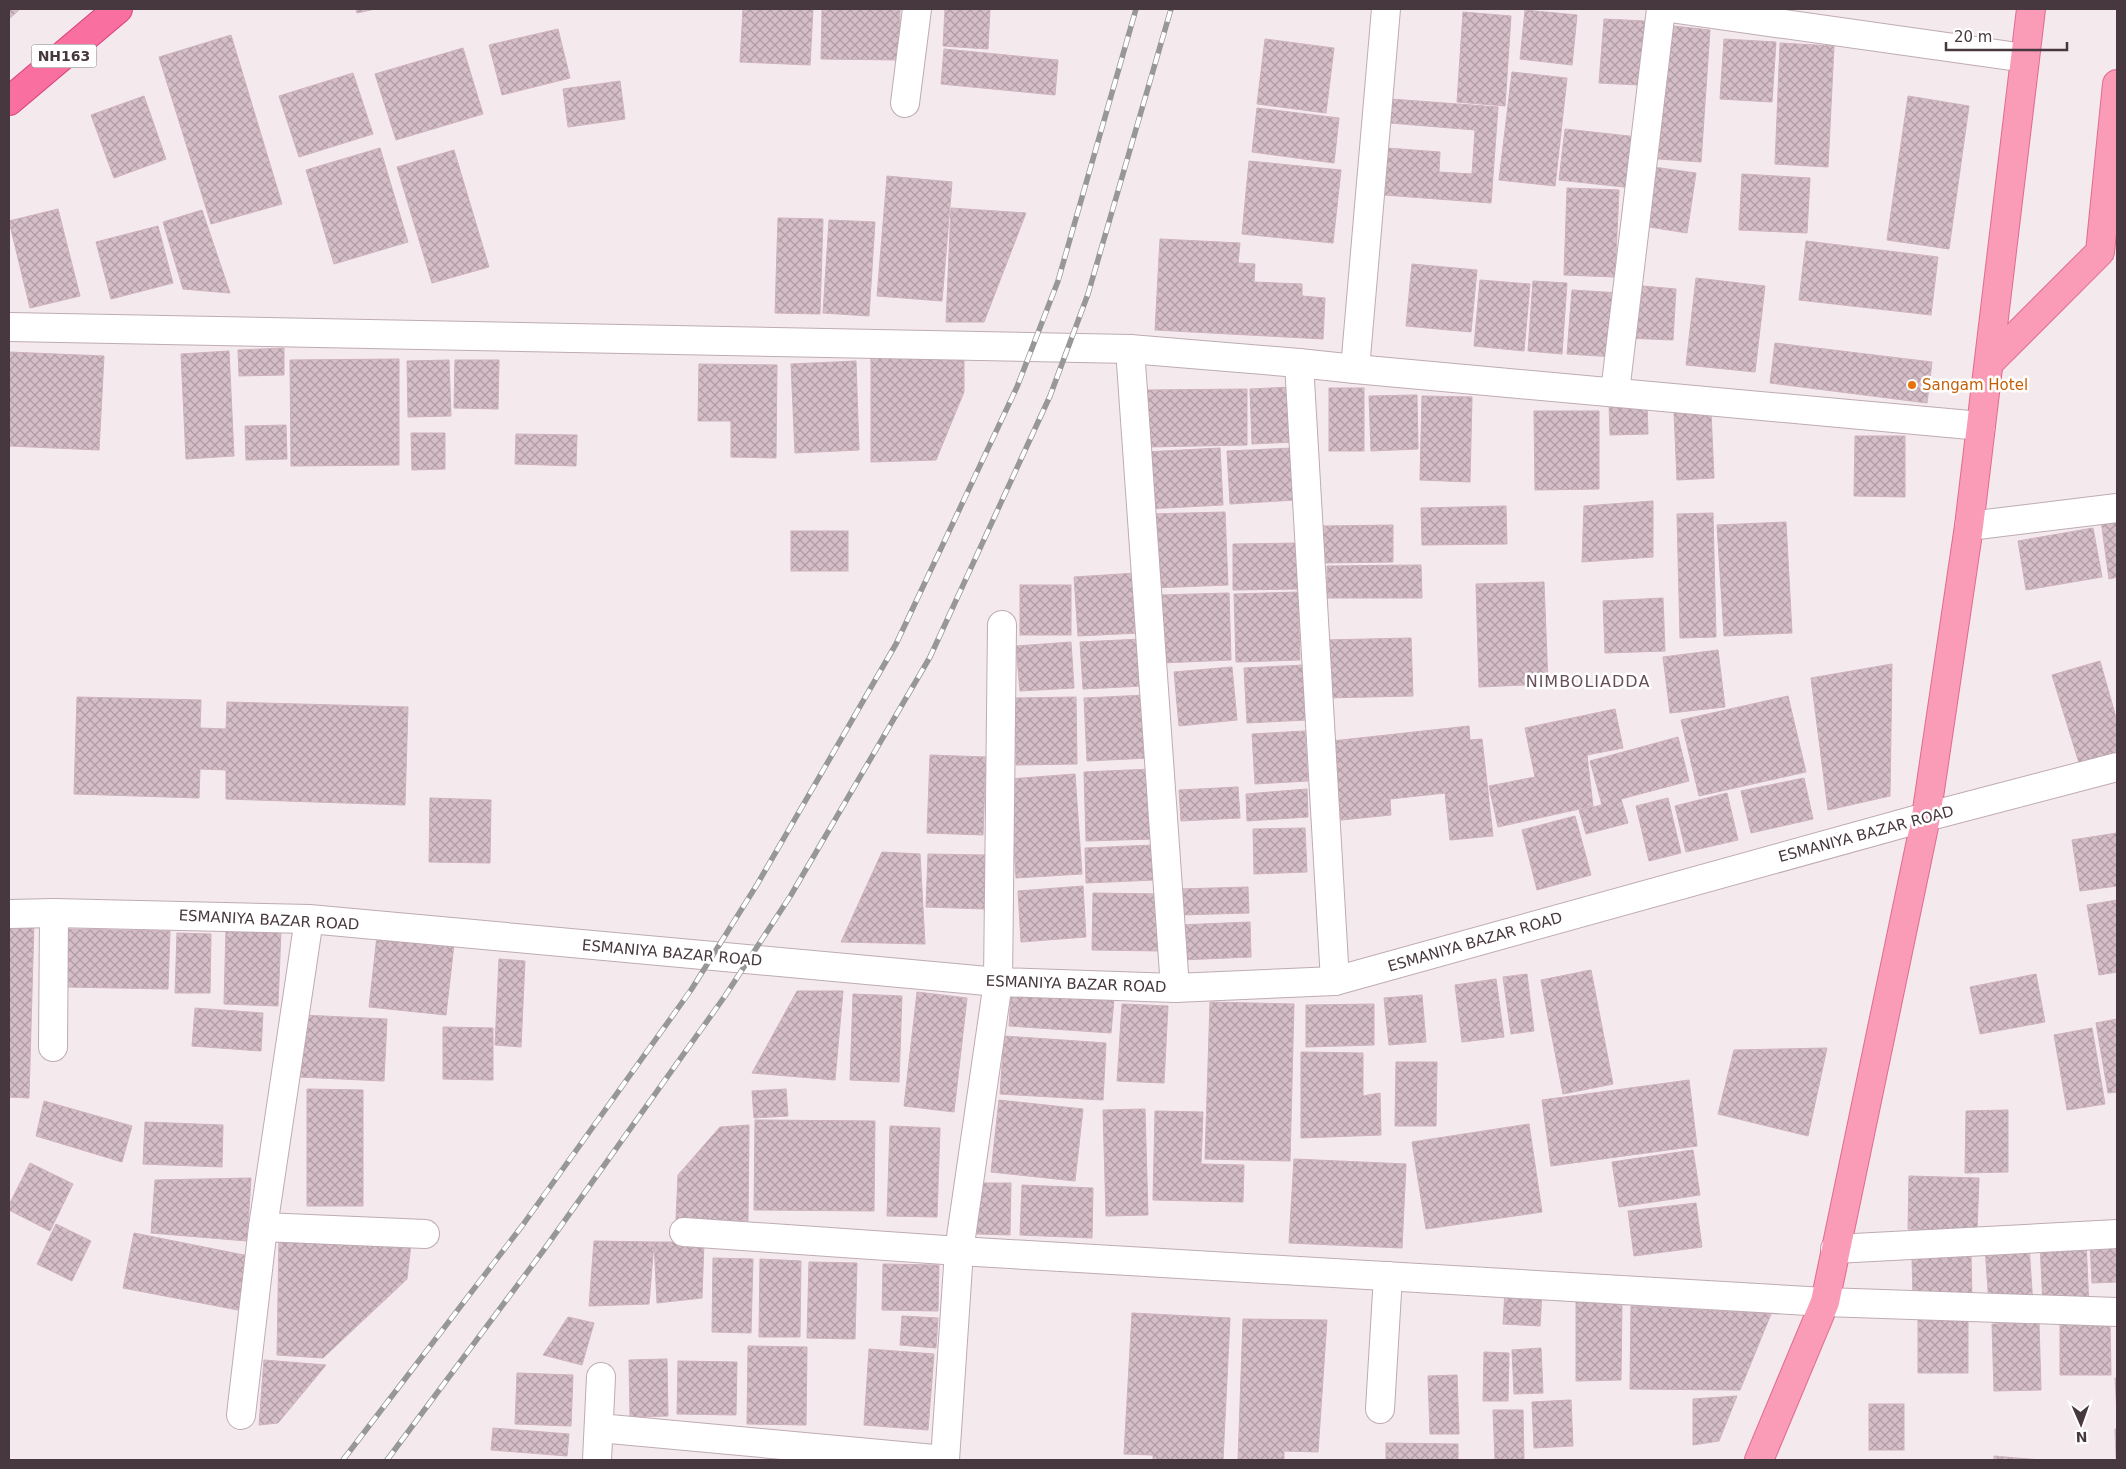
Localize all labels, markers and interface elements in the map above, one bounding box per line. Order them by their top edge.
scale bar [1946,20,2067,52]
text: 20 m [1954,28,1992,46]
road number: NH163 [32,44,96,68]
place label: Sangam Hotel [1922,376,2028,394]
marker: Sangam Hotel [1906,379,1918,391]
district label: NIMBOLIADDA [1526,672,1650,691]
street label: ESMANIYA BAZAR ROAD [1776,802,1956,866]
street label: ESMANIYA BAZAR ROAD [178,906,360,934]
street label: ESMANIYA BAZAR ROAD [1386,908,1564,976]
street label: ESMANIYA BAZAR ROAD [581,936,763,970]
street label: ESMANIYA BAZAR ROAD [985,972,1167,996]
north arrow [2056,1399,2106,1449]
text: N [2075,1429,2088,1445]

